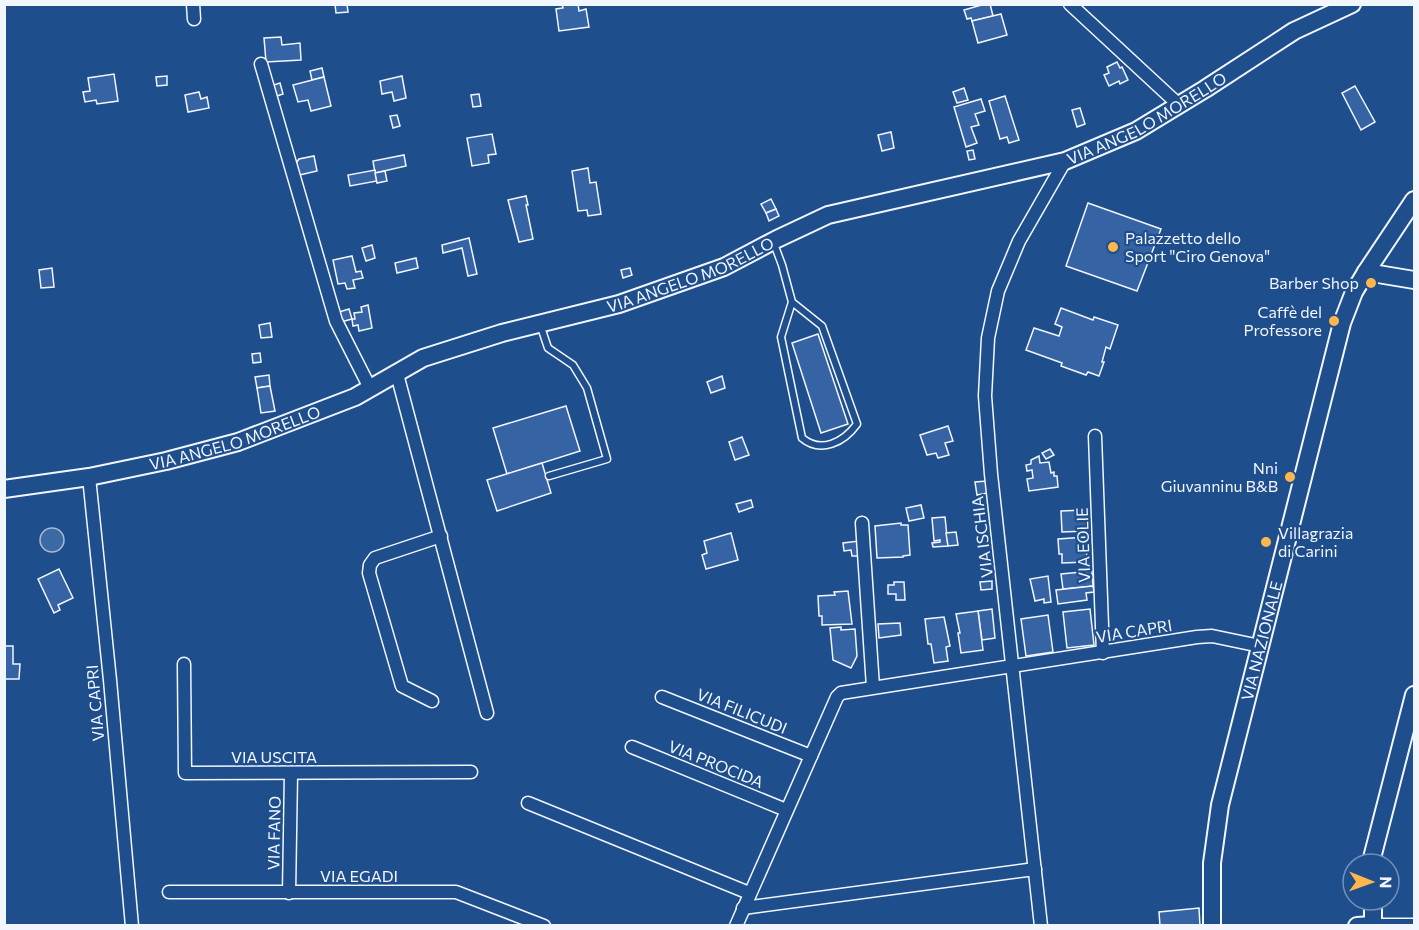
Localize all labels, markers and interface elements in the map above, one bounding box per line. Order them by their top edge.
street label: VIA ANGELO MORELLO [1064,68,1230,168]
place label: Palazzetto dello Sport "Ciro Genova" [1125,228,1270,265]
street label: VIA ANGELO MORELLO [605,233,777,316]
marker: Palazzetto dello Sport "Ciro Genova" [1106,240,1120,254]
place label: Barber Shop [1269,273,1359,292]
marker: Barber Shop [1364,276,1378,290]
place label: Caffè del Professore [1243,302,1322,339]
marker: Caffè del Professore [1327,314,1341,328]
street label: VIA ANGELO MORELLO [148,401,323,473]
place label: Nni Giuvanninu B&B [1161,458,1278,495]
marker: Nni Giuvanninu B&B [1283,470,1297,484]
street label: VIA ISCHIA [967,495,996,579]
street label: VIA EOLIE [1072,507,1093,583]
place label: Villagrazia di Carini [1278,523,1353,560]
marker: Villagrazia di Carini [1259,535,1273,549]
street label: VIA NAZIONALE [1237,579,1285,702]
street label: VIA CAPRI [1095,615,1173,646]
street label: VIA CAPRI [82,664,107,742]
street label: VIA FILICUDI [694,684,790,737]
street label: VIA PROCIDA [666,736,767,791]
street label: VIA USCITA [231,747,317,766]
street label: VIA FANO [263,796,284,870]
north arrow [1341,852,1401,912]
street label: VIA EGADI [320,866,398,885]
text: N [1377,876,1396,888]

